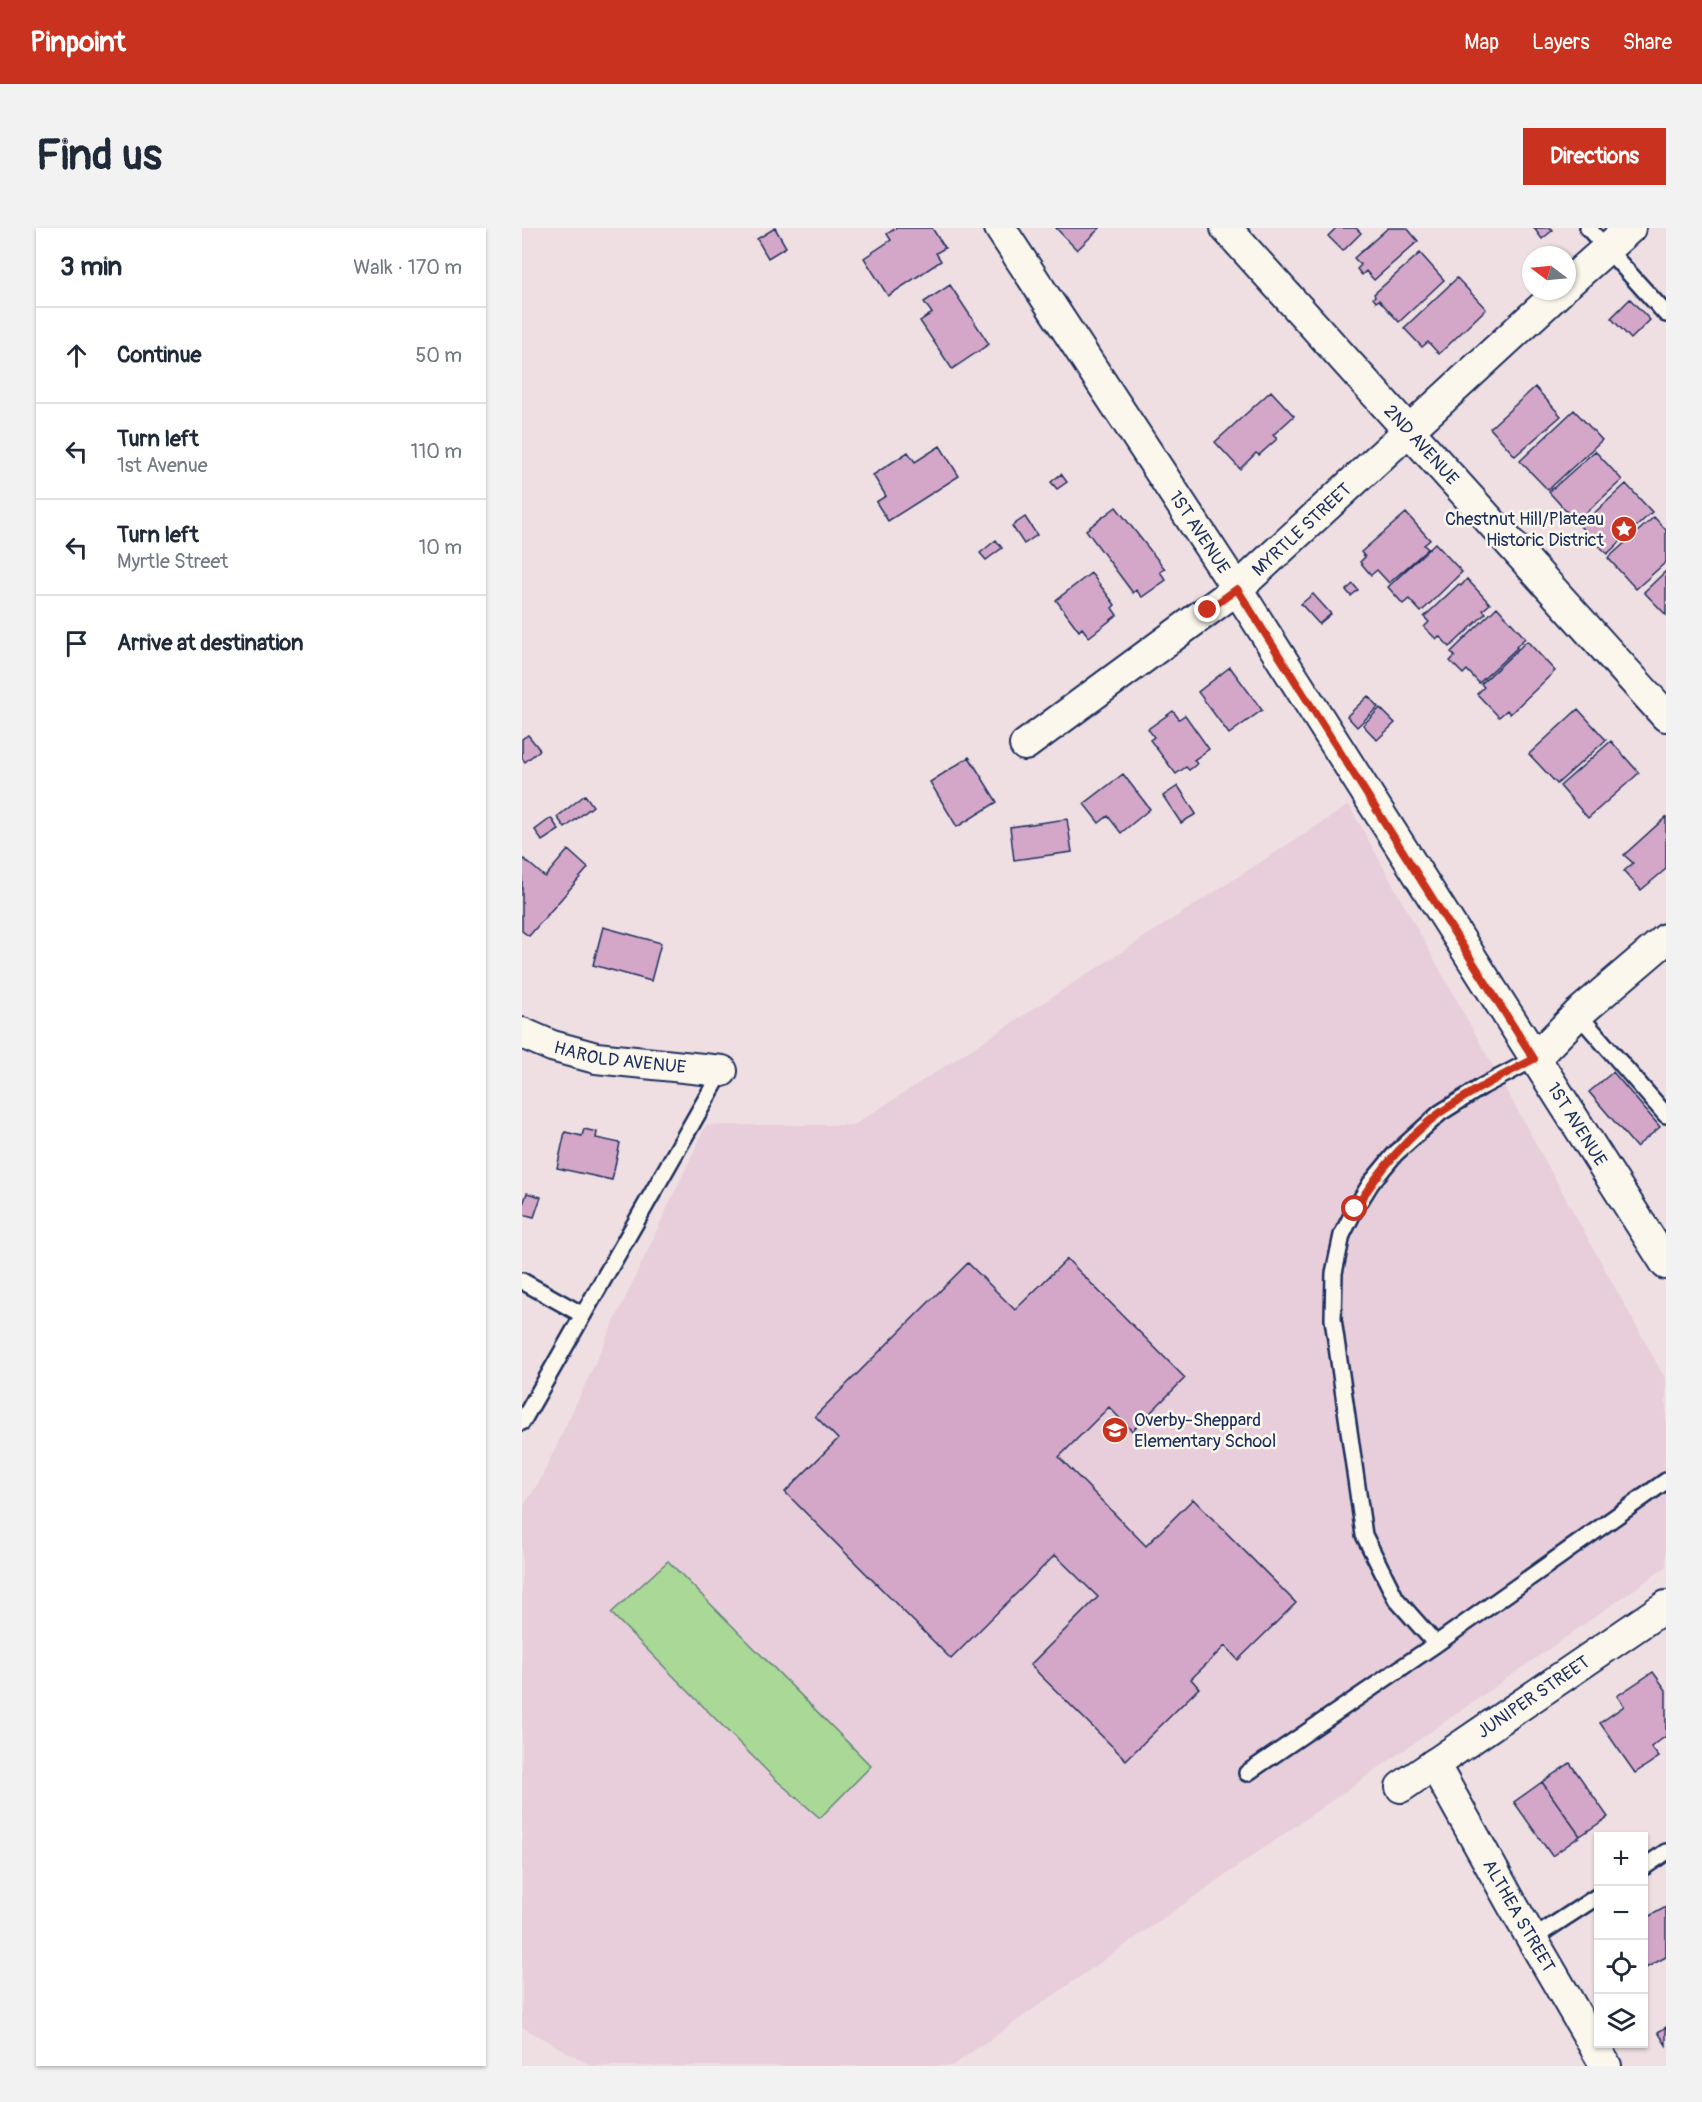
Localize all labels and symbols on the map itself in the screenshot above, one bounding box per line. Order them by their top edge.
north arrow [1522,246,1576,300]
street label: 2ND AVENUE [1379,400,1463,490]
street label: MYRTLE STREET [1247,478,1356,581]
street label: 1ST AVENUE [1164,487,1235,578]
place label: Chestnut Hill/Plateau Historic District [1445,508,1605,552]
place icon: Chestnut Hill/Plateau Historic District [1609,514,1639,544]
route end [1194,596,1220,622]
street label: HAROLD AVENUE [551,1036,687,1079]
street label: 1ST AVENUE [1542,1078,1612,1171]
route start [1341,1195,1367,1221]
place label: Overby-Sheppard Elementary School [1134,1409,1276,1453]
school or university icon: Overby-Sheppard Elementary School [1100,1415,1130,1445]
street label: JUNIPER STREET [1473,1651,1594,1744]
street label: ALTHEA STREET [1477,1855,1560,1977]

